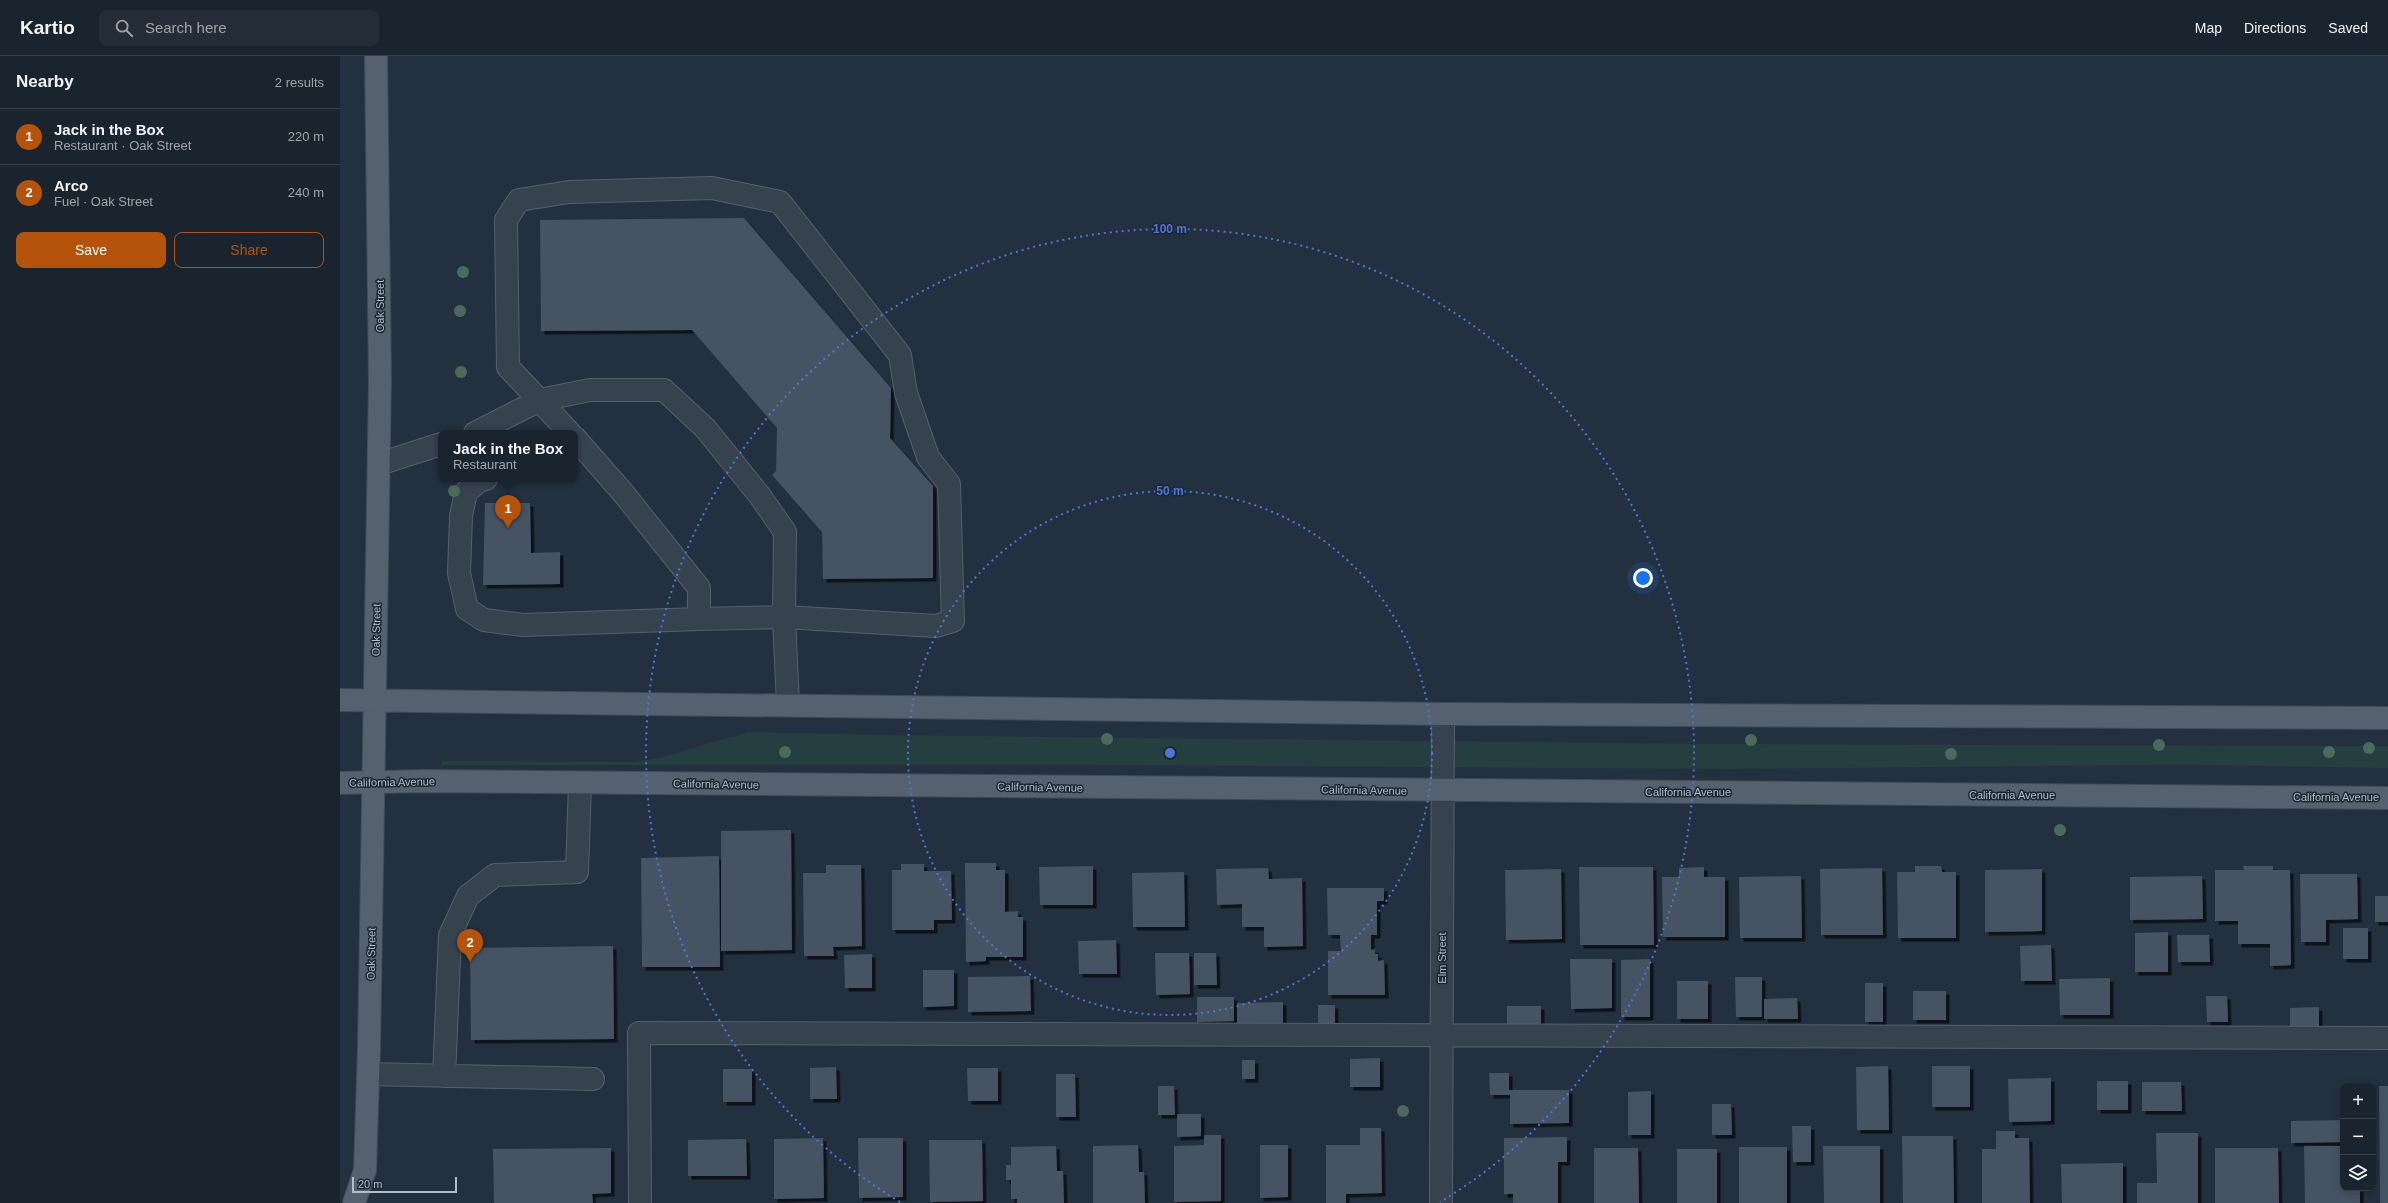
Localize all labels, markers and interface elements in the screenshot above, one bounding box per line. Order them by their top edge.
search box [99,10,379,46]
text: Kartio [20,17,75,38]
icon: search [113,17,135,39]
text: Search here [145,19,227,36]
text: Map [2195,20,2222,36]
text: Directions [2244,20,2306,36]
text: Saved [2328,20,2368,36]
text: Nearby [16,72,74,91]
text: 2 results [275,75,324,90]
text: Jack in the Box [54,121,164,138]
text: 1 [25,129,33,144]
text: 220 m [288,129,324,144]
text: Restaurant · Oak Street [54,138,191,153]
text: Arco [54,177,88,194]
text: 2 [25,185,33,200]
text: 240 m [288,185,324,200]
text: Fuel · Oak Street [54,194,153,209]
text: 100 m [1153,222,1187,236]
button: Save [16,232,166,268]
button: Share [174,232,324,268]
street label: Oak Street [374,280,386,332]
popup [438,430,578,482]
text: Jack in the Box [453,440,563,457]
text: Restaurant [453,457,517,472]
text: 50 m [1156,484,1184,498]
pin: 1 [495,495,521,528]
your location [1633,568,1653,588]
street label: Oak Street [370,604,382,656]
centre of rings [1163,746,1177,760]
street label: California Avenue [349,775,435,789]
street label: California Avenue [673,777,759,791]
street label: California Avenue [997,780,1083,794]
street label: California Avenue [1321,783,1407,797]
street label: California Avenue [1645,786,1731,798]
street label: California Avenue [1969,789,2055,801]
street label: California Avenue [2293,791,2379,803]
street label: Oak Street [365,928,377,980]
pin: 2 [457,929,483,962]
street label: Elm Street [1436,932,1448,984]
map controls [2340,1083,2376,1191]
button: + [2340,1083,2376,1119]
button: − [2340,1119,2376,1155]
button: layers [2340,1155,2376,1191]
scale bar [352,1175,457,1194]
text: 20 m [358,1178,382,1190]

